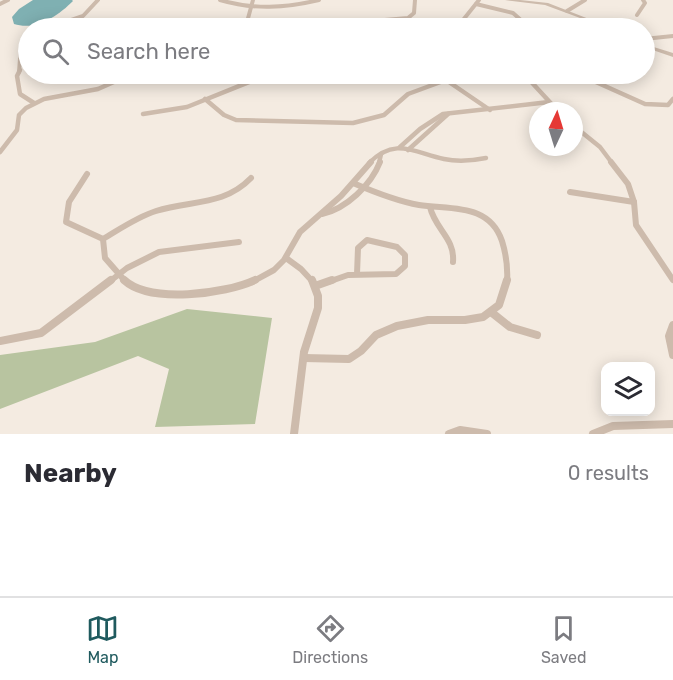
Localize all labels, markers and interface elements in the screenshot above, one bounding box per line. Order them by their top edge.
search box [18,18,655,84]
icon: search [39,35,72,68]
text: Search here [87,38,210,65]
north arrow [529,102,583,156]
map controls [601,362,655,416]
button: layers [601,362,655,416]
text: Nearby [24,458,117,489]
text: 0 results [568,461,649,485]
tab: Map [86,612,119,667]
tab: Directions [292,612,368,667]
tab: Saved [541,612,587,667]

